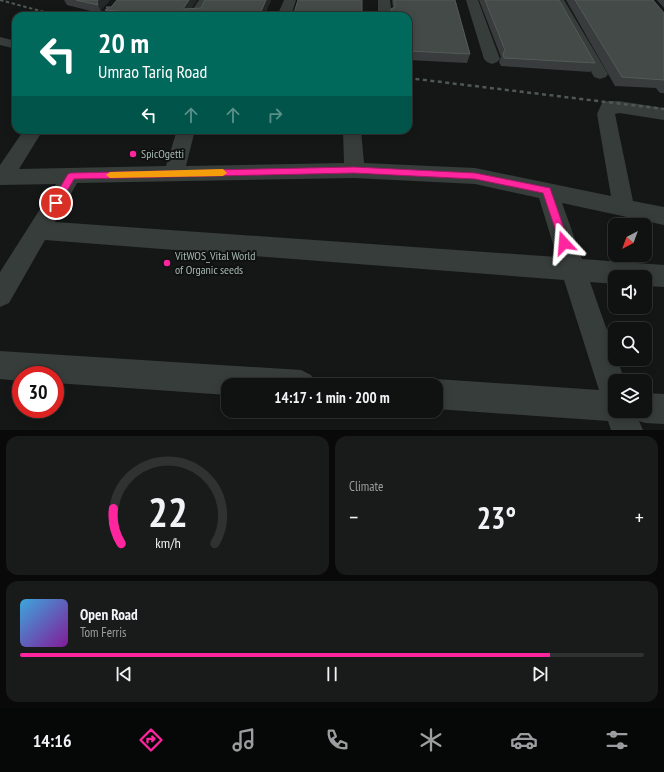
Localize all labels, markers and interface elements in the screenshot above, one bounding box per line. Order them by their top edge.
text: 20 m [98,24,149,61]
icon: left [32,28,84,80]
text: Umrao Tariq Road [98,60,207,83]
icon: left [138,104,160,126]
icon: ahead [180,104,202,126]
icon: ahead [222,104,244,126]
icon: right [264,104,286,126]
place label: SpicOgetti [141,146,184,161]
marker: SpicOgetti [128,149,138,159]
pin [39,186,73,220]
icon: arrive [45,192,67,214]
north arrow [608,218,652,262]
map controls [608,218,652,418]
position arrow [543,222,585,264]
place label: VitWOS_Vital World of Organic seeds [174,248,256,277]
marker: VitWOS_Vital World of Organic seeds [162,258,172,268]
button: sound [608,270,652,314]
button: search [608,322,652,366]
speed limit sign: 30 [12,366,64,418]
button: layers [608,374,652,418]
text: 14:17 · 1 min · 200 m [274,388,390,407]
text: Climate [349,478,383,495]
text: 22 [148,484,187,537]
text: 23° [477,498,516,537]
text: − [349,503,358,531]
text: + [635,503,644,531]
text: km/h [155,532,180,551]
text: Open Road [80,605,138,624]
text: Tom Ferris [80,624,126,641]
icon: previous [113,663,135,685]
icon: pause [321,663,343,685]
icon: next [529,663,551,685]
icon: directions [137,726,165,754]
icon: music [230,726,258,754]
icon: phone [323,726,351,754]
icon: climate [417,726,445,754]
icon: car [510,726,538,754]
icon: filters [603,726,631,754]
text: 14:16 [33,729,72,752]

